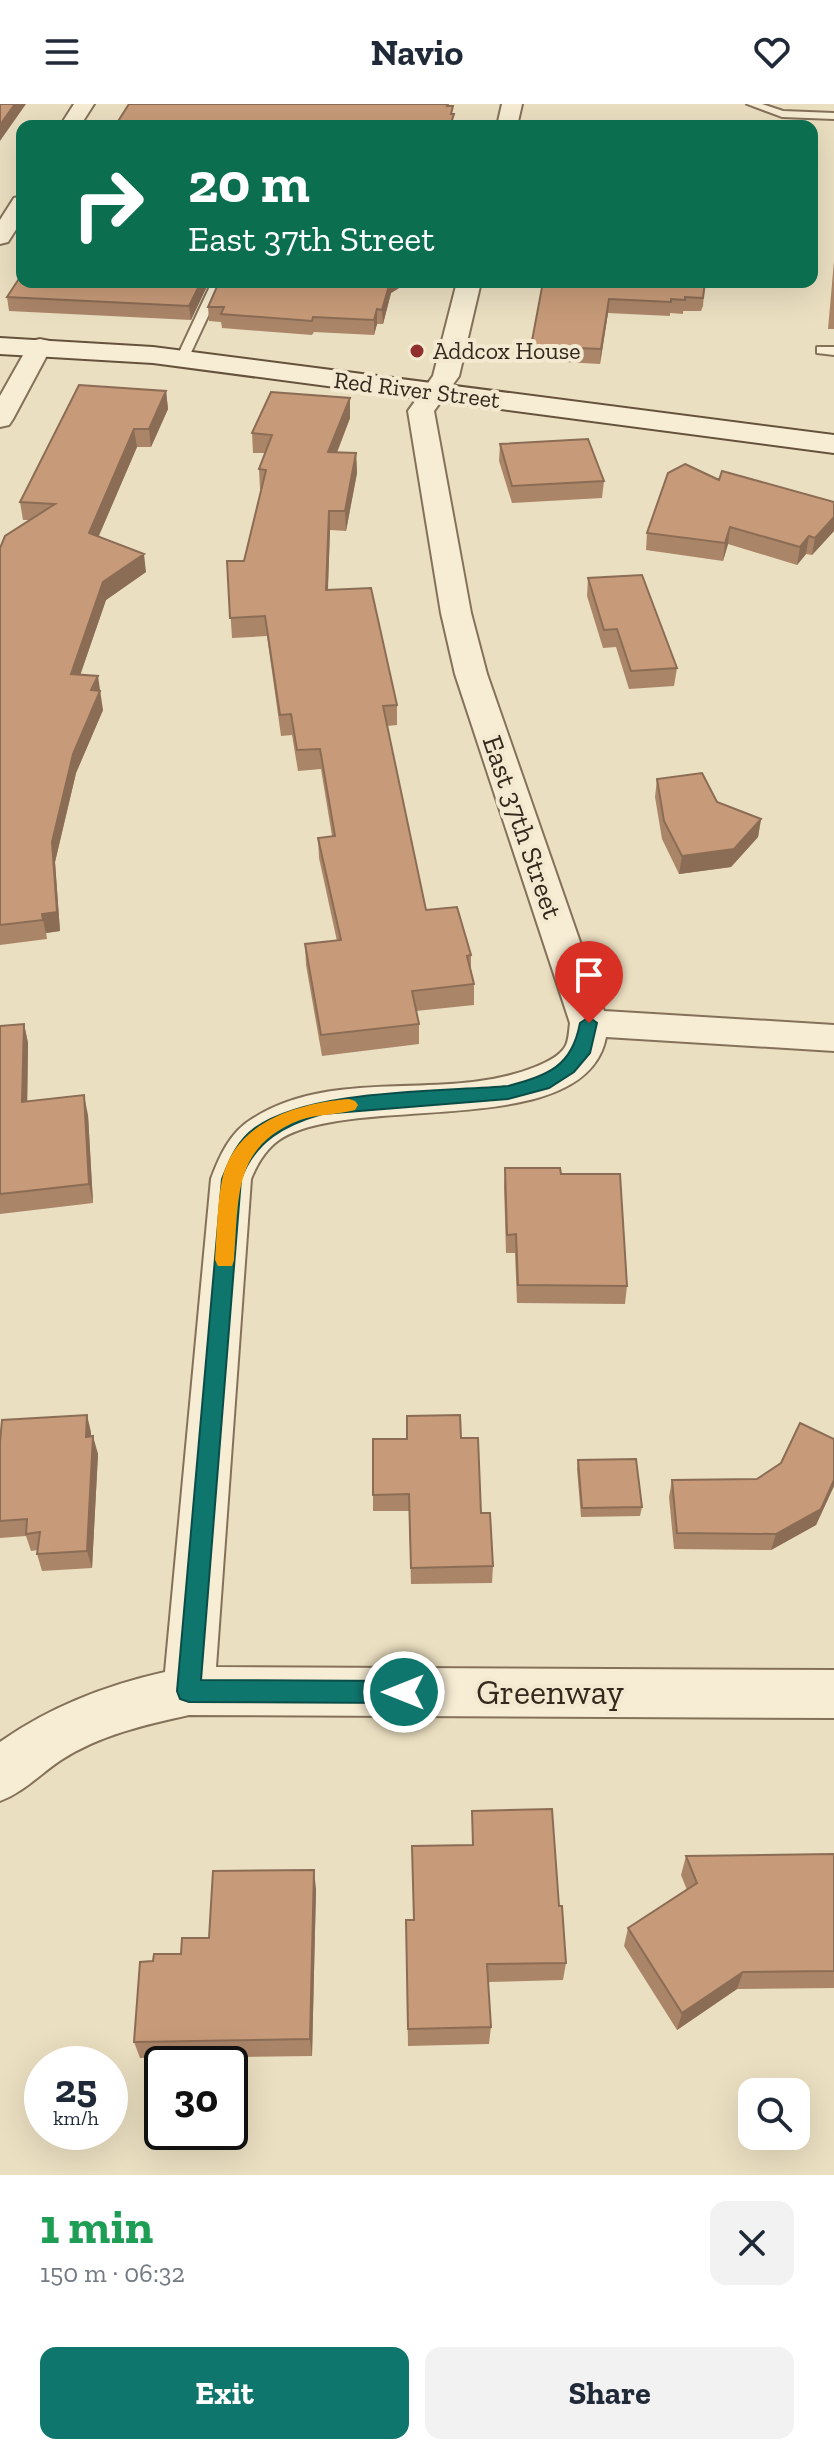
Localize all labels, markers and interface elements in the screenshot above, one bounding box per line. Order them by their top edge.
icon: menu [40,30,84,74]
icon: heart [750,30,794,74]
text: Navio [371,31,463,74]
text: 20 m [188,149,310,216]
icon: right [56,152,160,256]
text: East 37th Street [188,217,435,260]
place label: Addcox House [433,336,580,365]
marker: Addcox House [408,342,426,360]
street label: Red River Street [332,365,502,414]
street label: East 37th Street [476,731,570,924]
pin [555,941,623,1023]
icon: arrive [567,953,611,997]
position arrow [362,1650,446,1734]
street label: Greenway [476,1672,624,1713]
speed limit sign: 30 [144,2046,248,2150]
text: 25 [55,2064,97,2112]
map controls [738,2078,810,2150]
button: search [738,2078,810,2150]
text: km/h [53,2106,99,2130]
text: 1 min [40,2198,153,2255]
button: close [710,2201,794,2285]
text: 150 m · 06:32 [40,2257,185,2289]
button: Exit [40,2347,409,2439]
button: Share [425,2347,794,2439]

